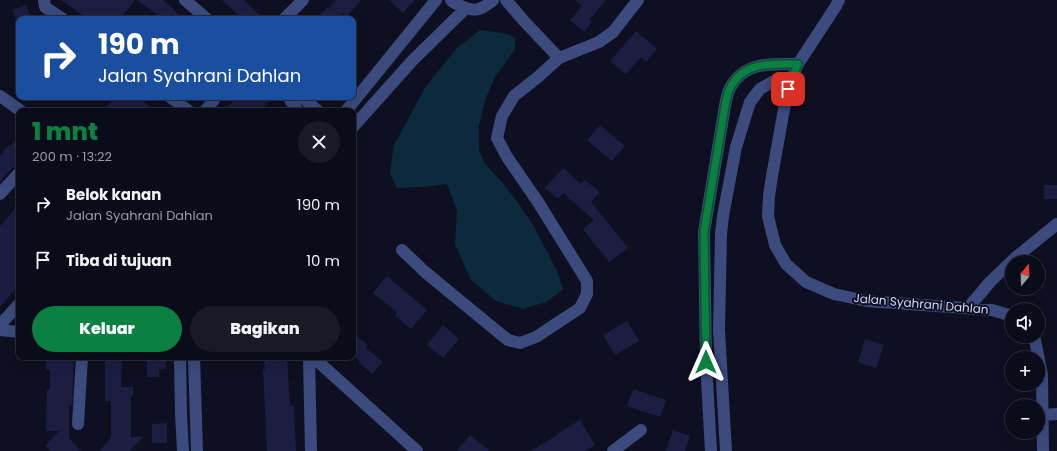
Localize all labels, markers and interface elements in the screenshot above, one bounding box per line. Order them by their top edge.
text: 190 m [98,25,180,64]
icon: right [32,32,84,84]
text: Jalan Syahrani Dahlan [98,63,301,88]
pin [771,72,805,106]
icon: arrive [777,78,799,100]
text: 1 mnt [32,115,98,148]
button: close [298,121,340,163]
text: 200 m · 13:22 [32,147,112,166]
text: Belok kanan [66,184,161,205]
icon: right [32,193,54,215]
text: 190 m [297,194,340,215]
text: Jalan Syahrani Dahlan [66,206,213,225]
icon: arrive [32,249,54,271]
text: Tiba di tujuan [66,250,172,271]
text: 10 m [306,250,340,271]
north arrow [1005,255,1045,295]
map controls [1005,255,1045,439]
street label: Jalan Syahrani Dahlan [853,289,989,318]
button: sound [1005,303,1045,343]
button: Keluar [32,306,182,352]
button: Bagikan [190,306,340,352]
position arrow [685,341,727,383]
button: + [1005,351,1045,391]
button: − [1005,399,1045,439]

